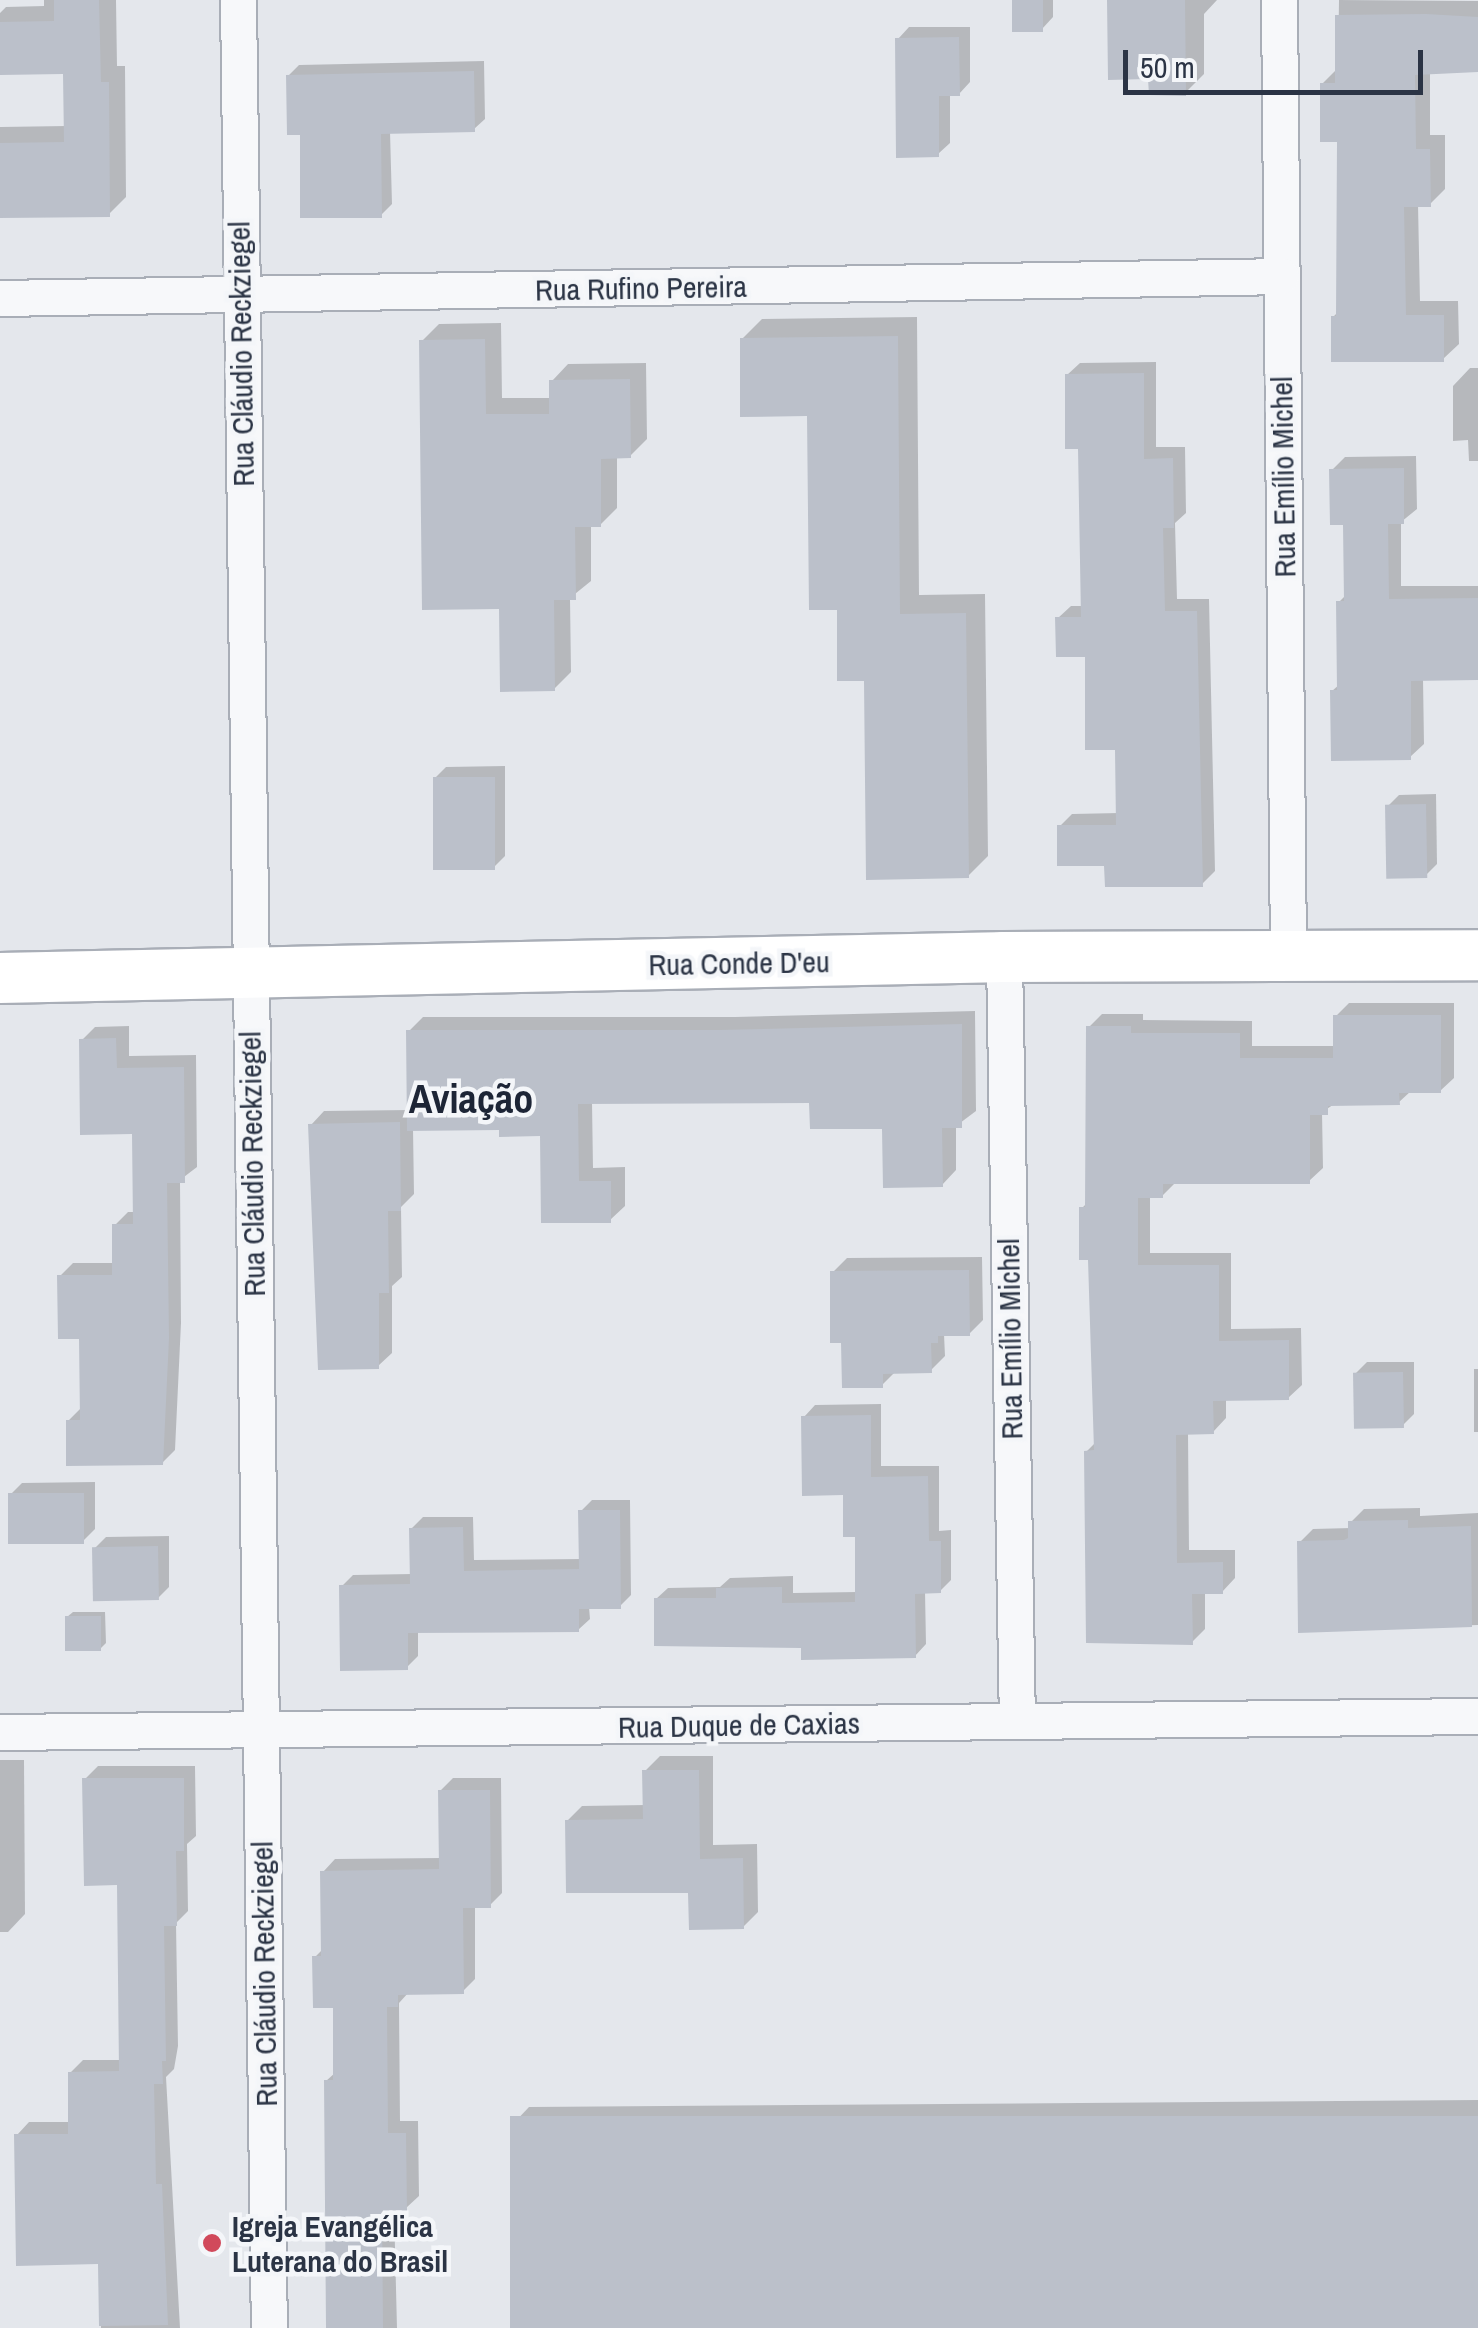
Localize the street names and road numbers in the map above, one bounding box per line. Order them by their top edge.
street label: Rua Cláudio Reckziegel [221,221,261,487]
street label: Rua Rufino Pereira [535,268,747,308]
street label: Rua Emílio Michel [1263,376,1303,578]
street label: Rua Conde D'eu [648,943,830,983]
street label: Rua Cláudio Reckziegel [232,1031,272,1297]
street label: Rua Emílio Michel [990,1238,1030,1440]
street label: Rua Duque de Caxias [618,1705,860,1745]
street label: Rua Cláudio Reckziegel [244,1841,284,2107]

